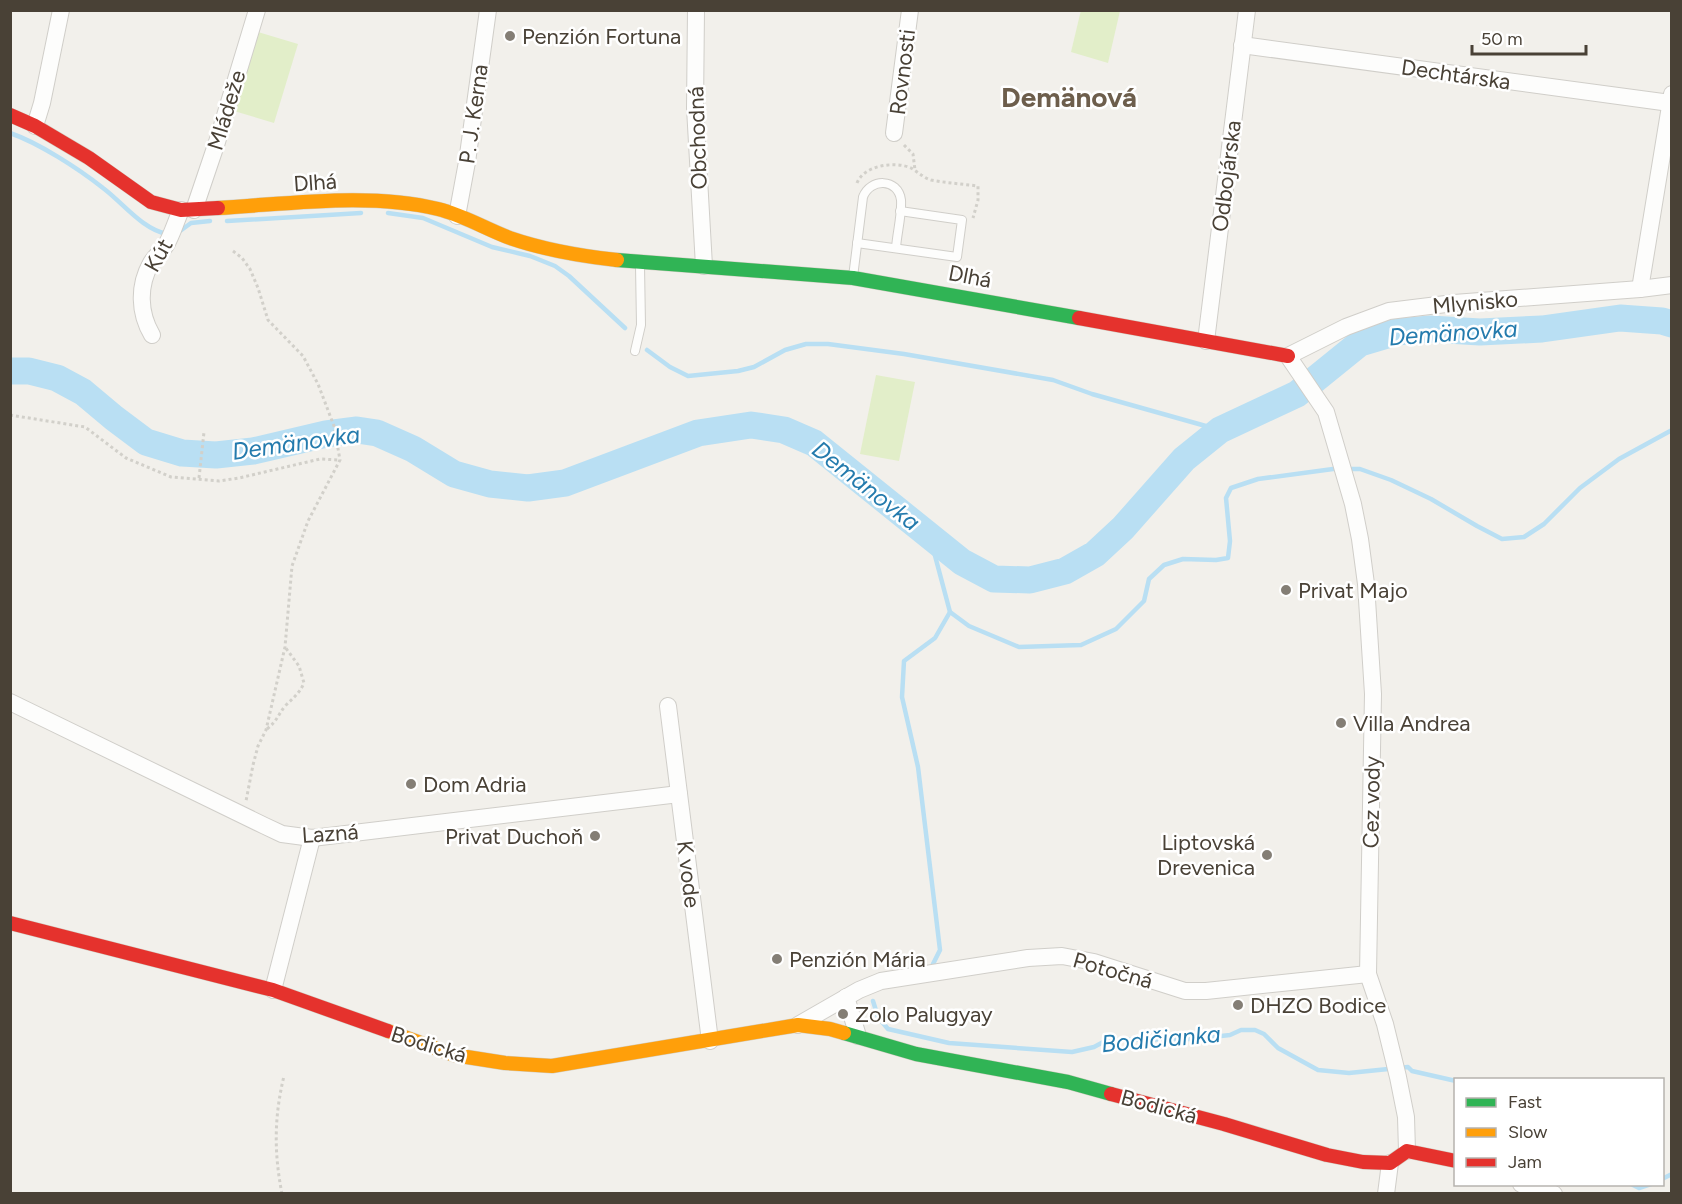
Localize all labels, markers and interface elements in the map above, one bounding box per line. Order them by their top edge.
scale bar [1472,18,1586,56]
place label: Penzión Fortuna [522,23,681,50]
street label: Rovnosti [884,28,921,117]
text: 50 m [1481,28,1523,50]
marker: Penzión Fortuna [503,29,517,43]
street label: Dechtárska [1400,53,1512,96]
street label: P. J. Kerna [453,63,494,166]
street label: Mládeže [202,67,251,153]
district label: Demänová [1001,80,1137,114]
street label: Obchodná [682,86,713,190]
street label: Odbojárska [1206,119,1247,233]
street label: Dlhá [292,168,338,197]
street label: Kút [138,234,178,277]
street label: Dlhá [946,259,994,294]
street label: Mlynisko [1431,285,1519,320]
water label: Demänovka [1388,314,1518,351]
water label: Demänovka [230,419,362,466]
water label: Demänovka [807,434,926,537]
place label: Privat Majo [1298,577,1408,604]
marker: Privat Majo [1279,583,1293,597]
place label: Villa Andrea [1353,710,1470,737]
marker: Villa Andrea [1334,716,1348,730]
street label: Cez vody [1357,755,1386,849]
place label: Dom Adria [423,771,526,798]
marker: Dom Adria [404,777,418,791]
street label: Lazná [301,818,359,849]
place label: Privat Duchoň [445,823,583,850]
marker: Privat Duchoň [588,829,602,843]
place label: Liptovská Drevenica [1157,829,1255,881]
street label: K vode [671,839,706,909]
marker: Liptovská Drevenica [1260,848,1274,862]
place label: Penzión Mária [789,946,926,973]
street label: Potočná [1070,946,1156,995]
marker: Penzión Mária [770,952,784,966]
place label: DHZO Bodice [1250,992,1386,1019]
marker: DHZO Bodice [1231,998,1245,1012]
place label: Zolo Palugyay [855,1001,993,1028]
marker: Zolo Palugyay [836,1007,850,1021]
water label: Bodičianka [1100,1019,1222,1058]
street label: Bodická [388,1020,470,1069]
legend [1454,1078,1664,1186]
street label: Bodická [1118,1083,1200,1130]
text: Fast [1508,1091,1542,1113]
text: Slow [1508,1121,1547,1143]
text: Jam [1508,1151,1542,1173]

